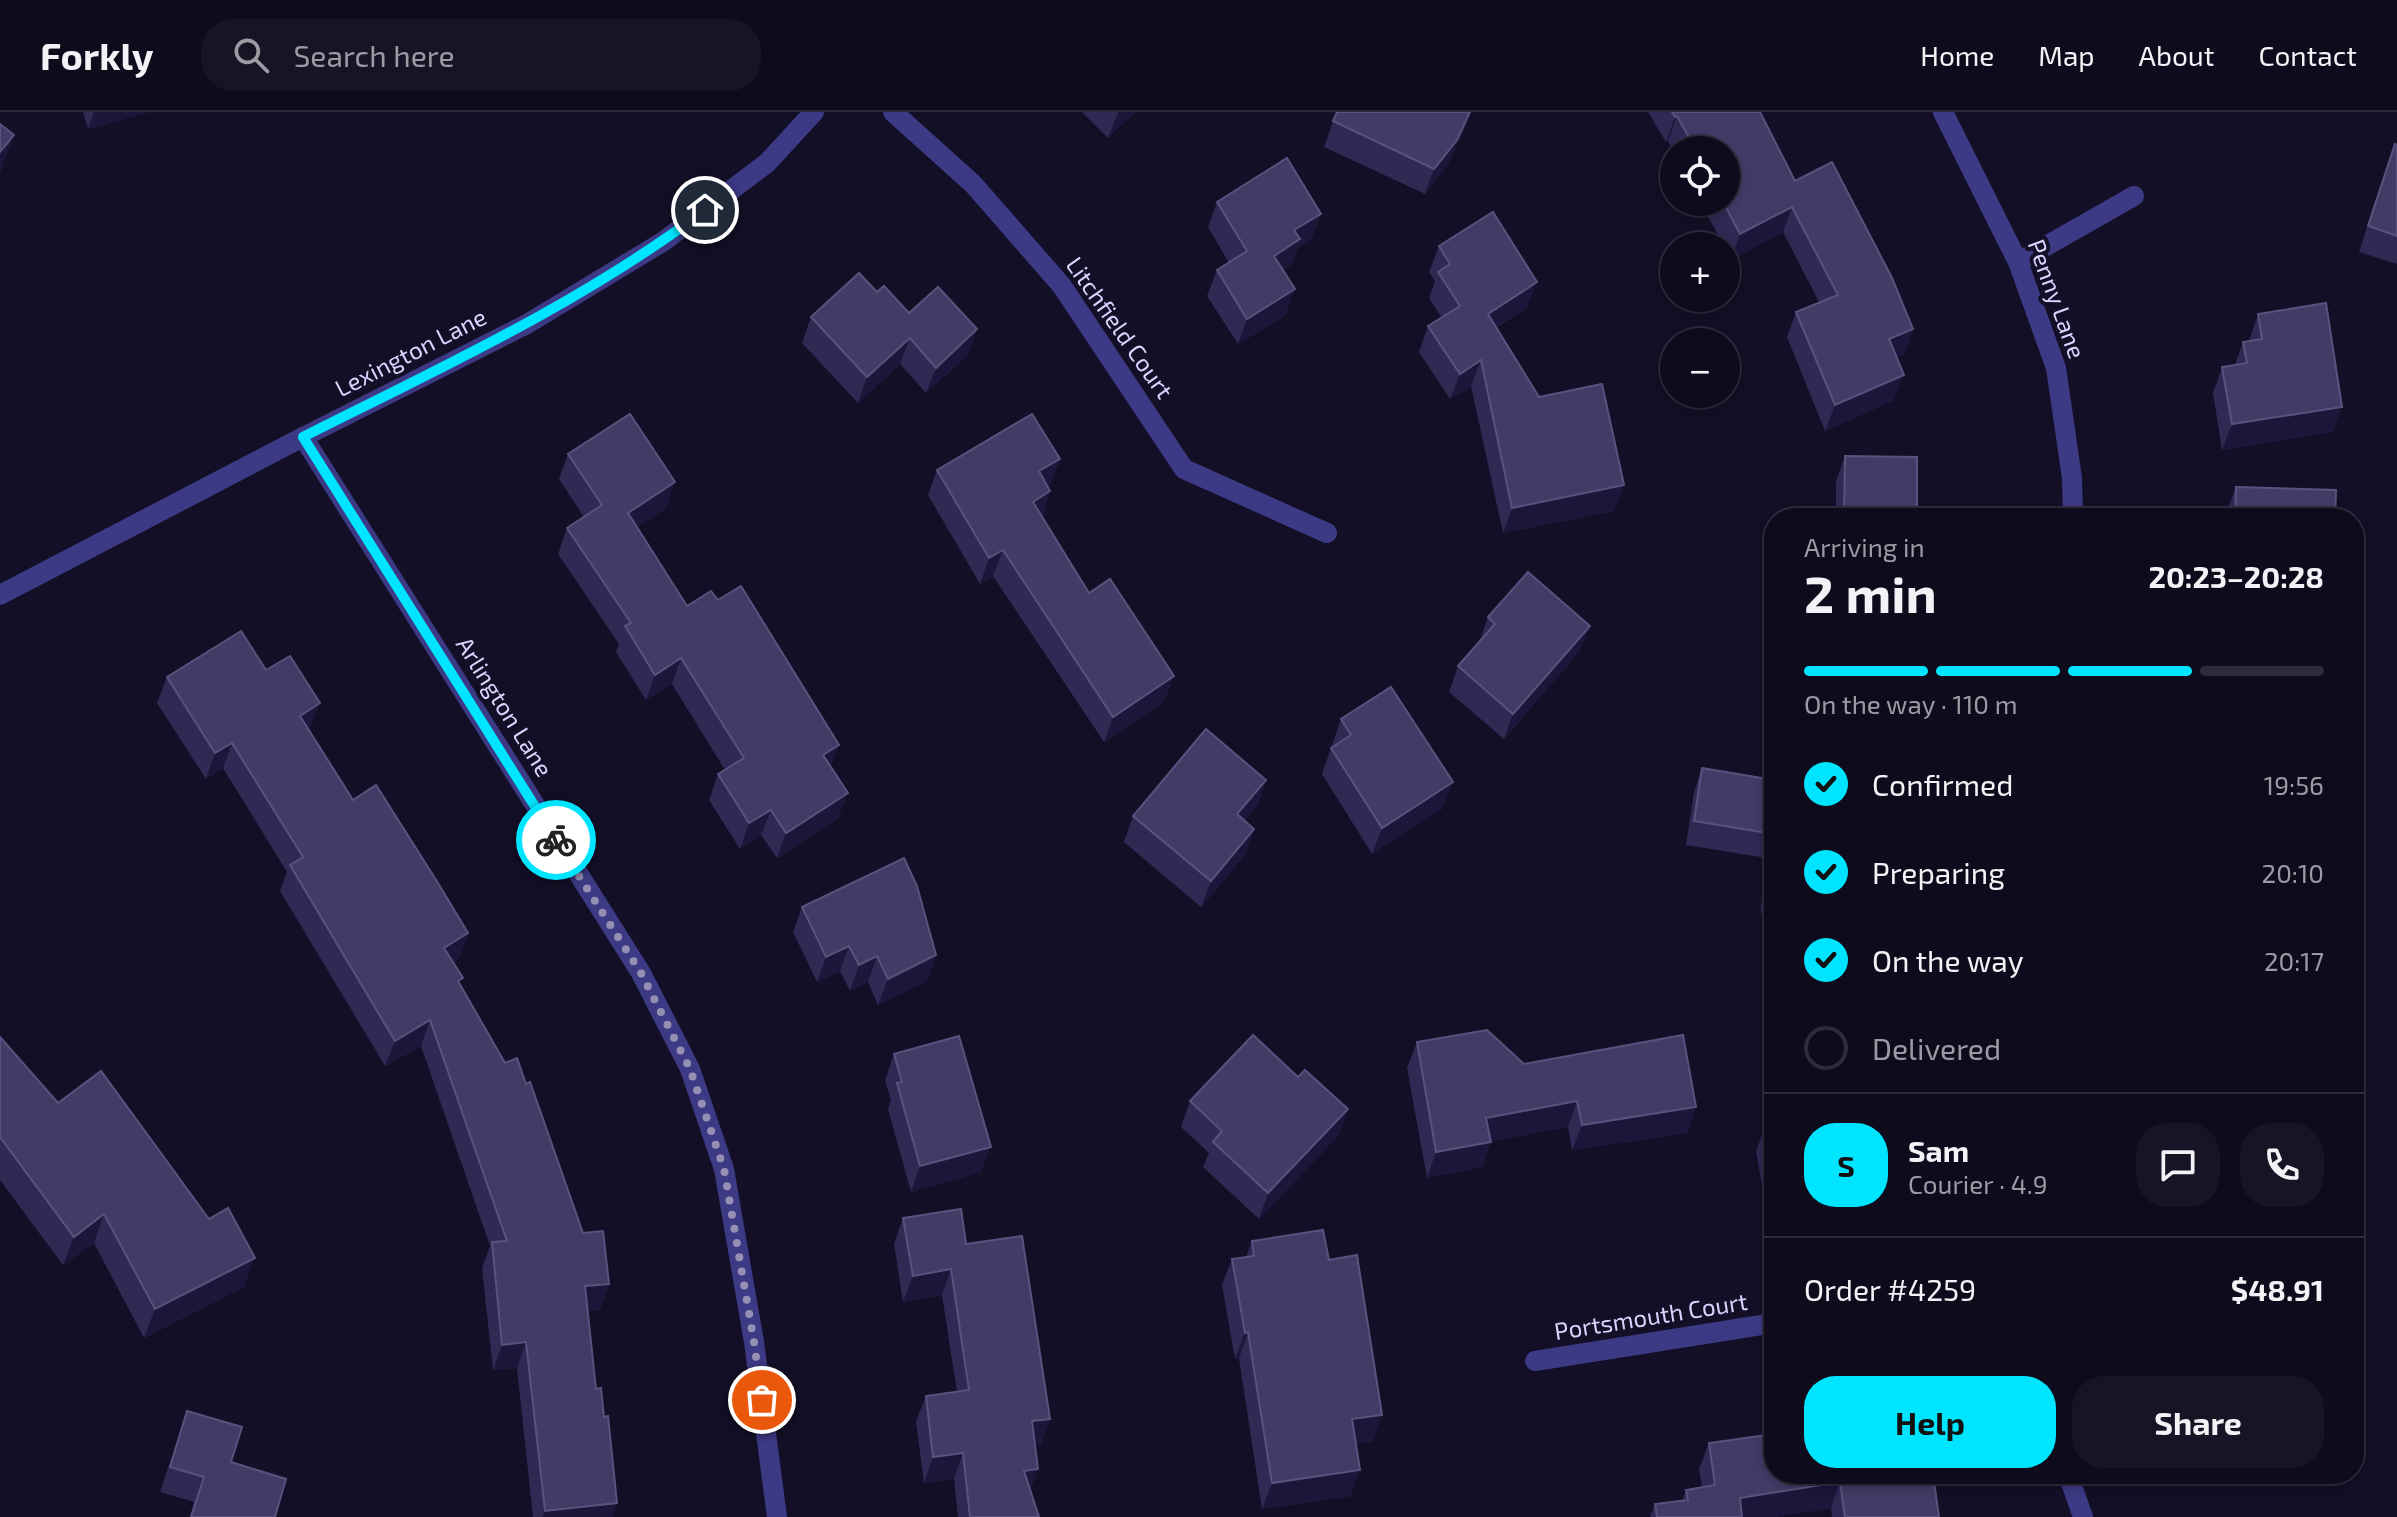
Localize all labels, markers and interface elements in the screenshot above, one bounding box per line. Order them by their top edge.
search box [201,19,761,91]
text: Forkly [40,32,153,78]
icon: search [229,33,273,77]
text: Search here [293,37,455,73]
text: Home [1920,38,1994,72]
text: Map [2038,38,2095,72]
text: About [2139,38,2214,72]
text: Contact [2258,38,2357,72]
map controls [1660,136,1740,408]
button: locate [1660,136,1740,216]
pin [671,176,739,244]
icon: home [683,188,727,232]
button: + [1660,232,1740,312]
street label: Penny Lane [2022,235,2092,362]
street label: Litchfield Court [1061,251,1180,404]
street label: Lexington Lane [330,301,491,402]
button: − [1660,328,1740,408]
text: Arriving in [1804,531,1925,562]
text: 20:23–20:28 [2149,558,2324,594]
text: 2 min [1804,561,1937,623]
street label: Arlington Lane [451,631,560,781]
text: On the way · 110 m [1804,688,2018,719]
icon: check [1804,762,1848,806]
text: Confirmed [1872,766,2013,802]
text: 19:56 [2264,769,2324,800]
courier [516,800,596,880]
icon: bike [534,818,578,862]
icon: check [1804,850,1848,894]
text: Preparing [1872,854,2005,890]
text: 20:10 [2262,857,2324,888]
icon: check [1804,938,1848,982]
text: On the way [1872,942,2024,978]
text: 20:17 [2264,945,2324,976]
text: Delivered [1872,1030,2001,1066]
button: chat [2136,1123,2220,1207]
button: phone [2240,1123,2324,1207]
text: Sam [1908,1132,1969,1168]
text: S [1837,1147,1855,1183]
text: Courier · 4.9 [1908,1168,2048,1199]
text: Order #4259 [1804,1271,1976,1307]
text: $48.91 [2231,1271,2324,1307]
street label: Portsmouth Court [1552,1286,1749,1345]
pin [728,1366,796,1434]
button: Help [1804,1376,2056,1468]
button: Share [2072,1376,2324,1468]
icon: bag [740,1378,784,1422]

